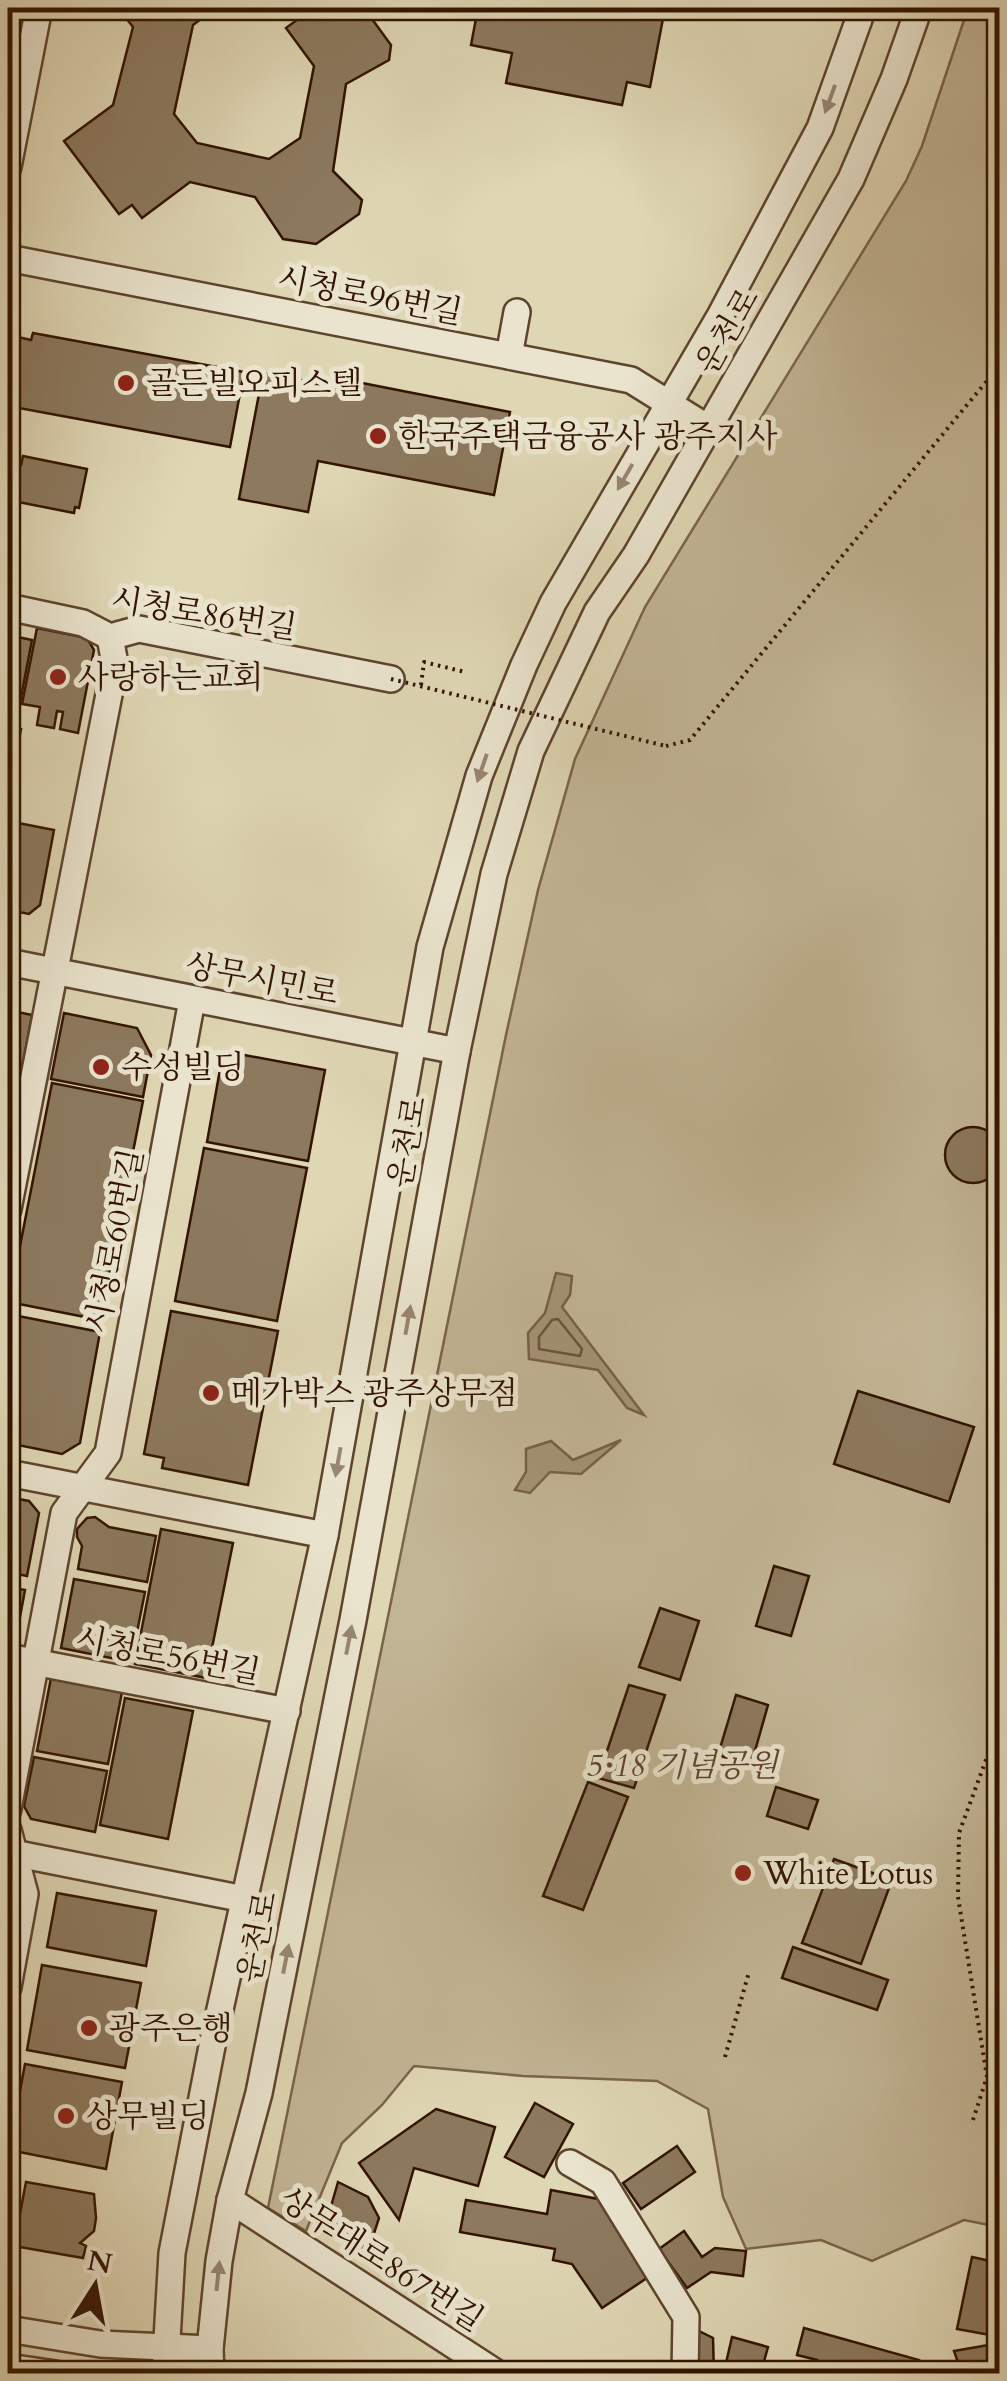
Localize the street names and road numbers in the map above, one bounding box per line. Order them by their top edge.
street label: 시청로96번길 [274,257,466,335]
street label: 운천로 [686,280,770,383]
street label: 시청로86번길 [108,578,300,650]
street label: 상무시민로 [182,944,342,1016]
street label: 운천로 [378,1093,438,1192]
street label: 시청로60번길 [76,1145,154,1337]
street label: 시청로56번길 [72,1617,264,1695]
street label: 운천로 [228,1887,288,1987]
street label: 상무대로867번길 [271,2177,492,2342]

